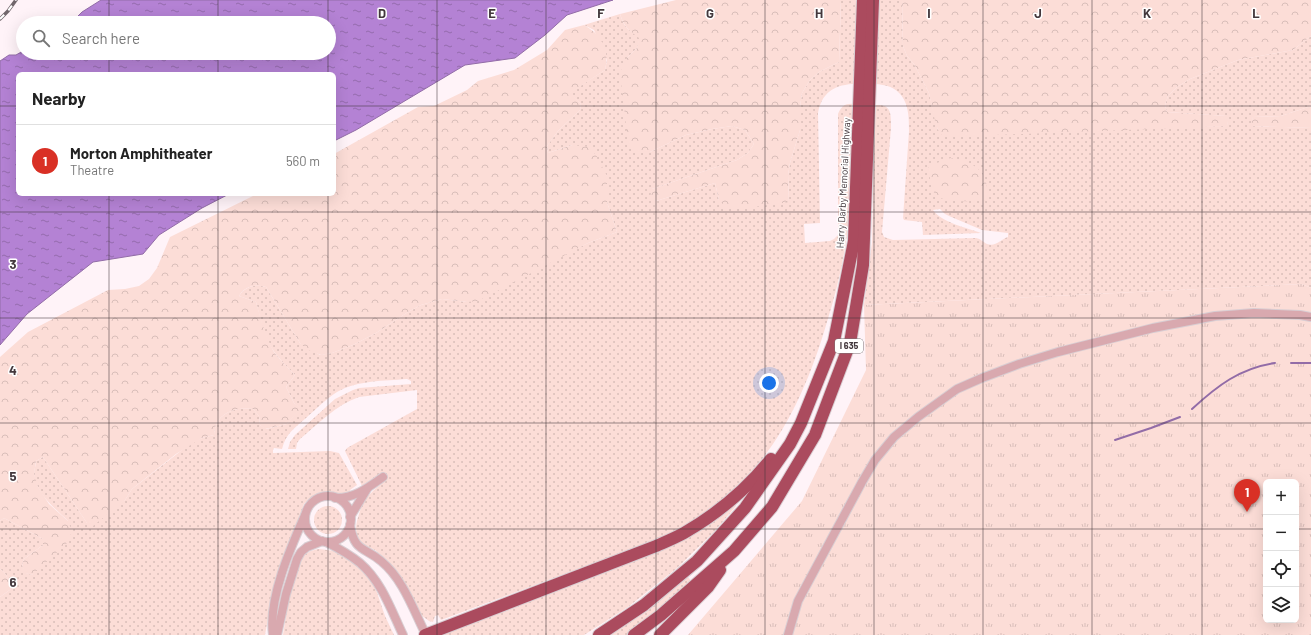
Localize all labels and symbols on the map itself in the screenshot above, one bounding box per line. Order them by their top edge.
text: D [378,5,386,21]
text: E [488,5,496,21]
text: F [597,5,605,21]
text: G [706,5,714,21]
text: H [815,5,823,21]
text: I [927,5,931,21]
text: J [1034,5,1042,21]
text: K [1143,5,1151,21]
text: L [1252,5,1260,21]
street label: Harry Darby Memorial Highway [834,117,852,249]
text: 3 [9,256,17,272]
road number: I 635 [835,339,863,353]
text: 4 [9,362,17,378]
your location [759,373,779,393]
text: 5 [9,468,17,484]
pin: 1 [1234,479,1260,512]
text: 6 [10,574,17,590]

